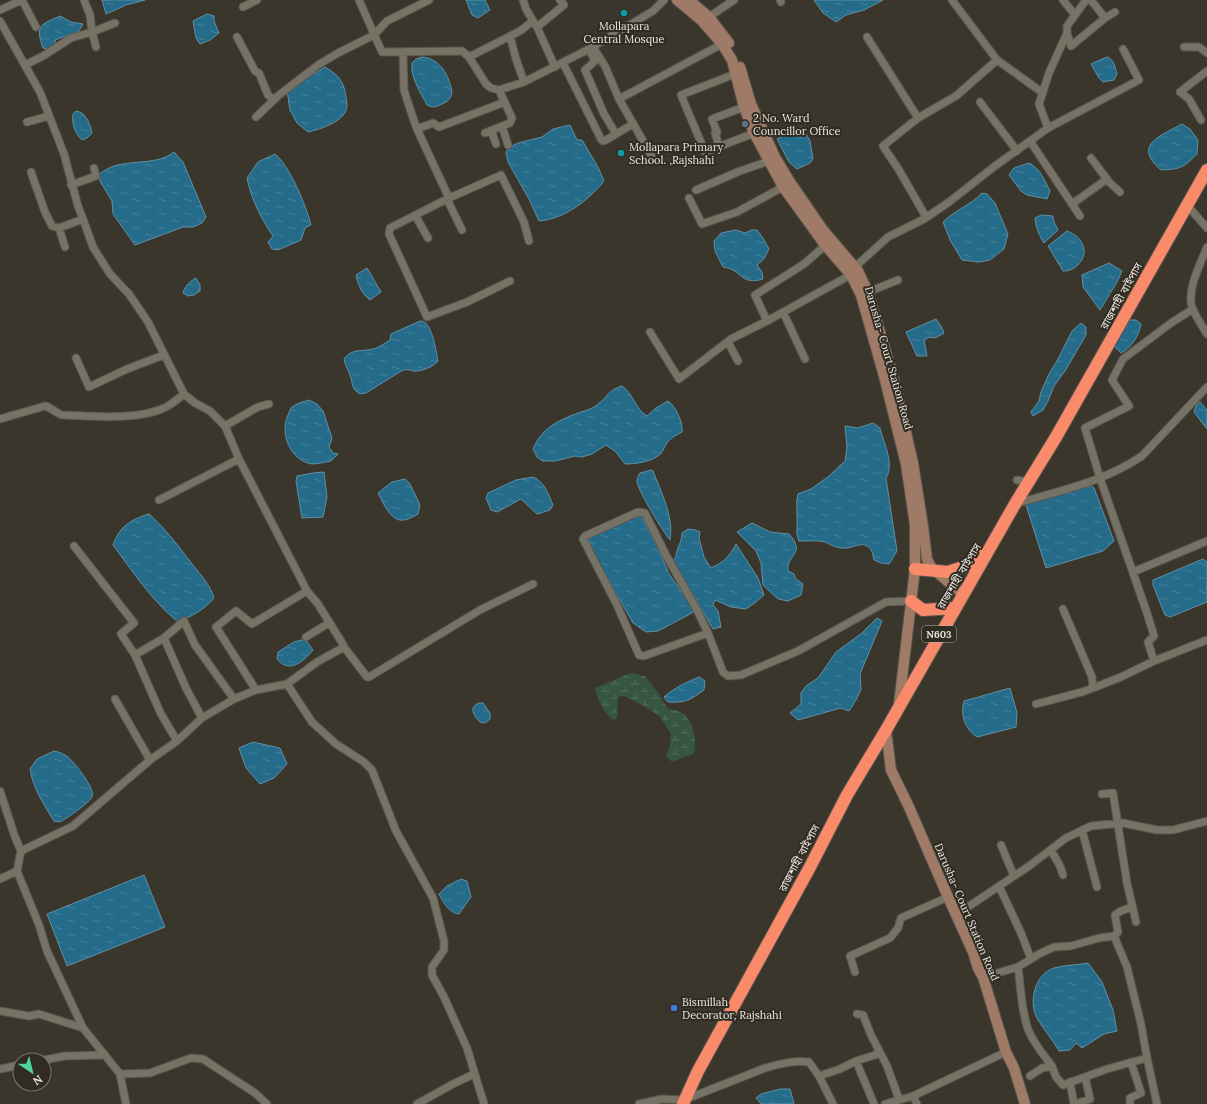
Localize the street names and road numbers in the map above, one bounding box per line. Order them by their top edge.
street label: রাজশাহী বাইপাস [1096,260,1145,333]
street label: Darusha- Court Station Road [862,285,916,432]
street label: রাজশাহী বাইপাস [933,541,984,612]
road number: N603 [922,626,956,642]
street label: রাজশাহী বাইপাস [775,822,823,895]
street label: Darusha- Court Station Road [932,841,1003,983]

